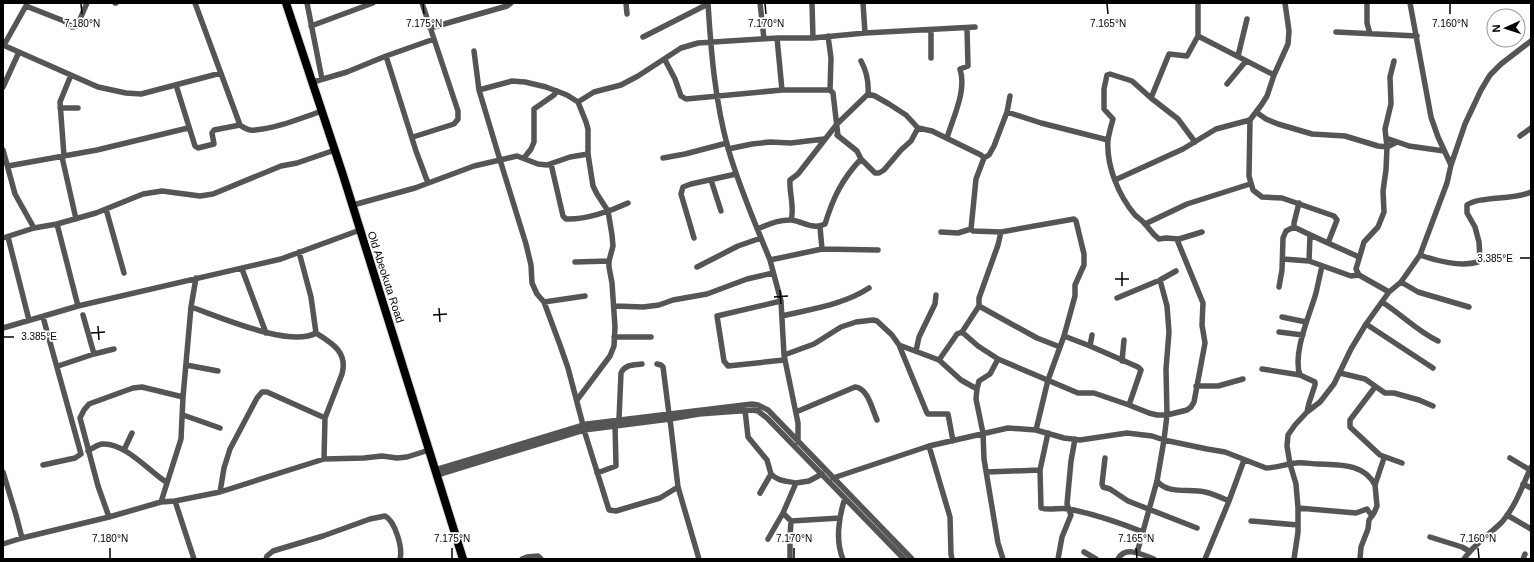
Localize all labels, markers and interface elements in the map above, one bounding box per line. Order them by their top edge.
north arrow [1486,8,1526,48]
text: 7.180°N [64,18,100,29]
text: 7.175°N [406,18,442,29]
text: 7.170°N [748,18,784,29]
text: 7.165°N [1090,18,1126,29]
text: 7.160°N [1432,18,1468,29]
text: N [1490,24,1502,33]
street label: Old Abeokuta Road [366,230,406,324]
text: 3.385°E [1477,253,1513,264]
text: 3.385°E [21,331,57,342]
text: 7.180°N [92,533,128,544]
text: 7.175°N [434,533,470,544]
text: 7.170°N [776,533,812,544]
text: 7.165°N [1118,533,1154,544]
text: 7.160°N [1460,533,1496,544]

